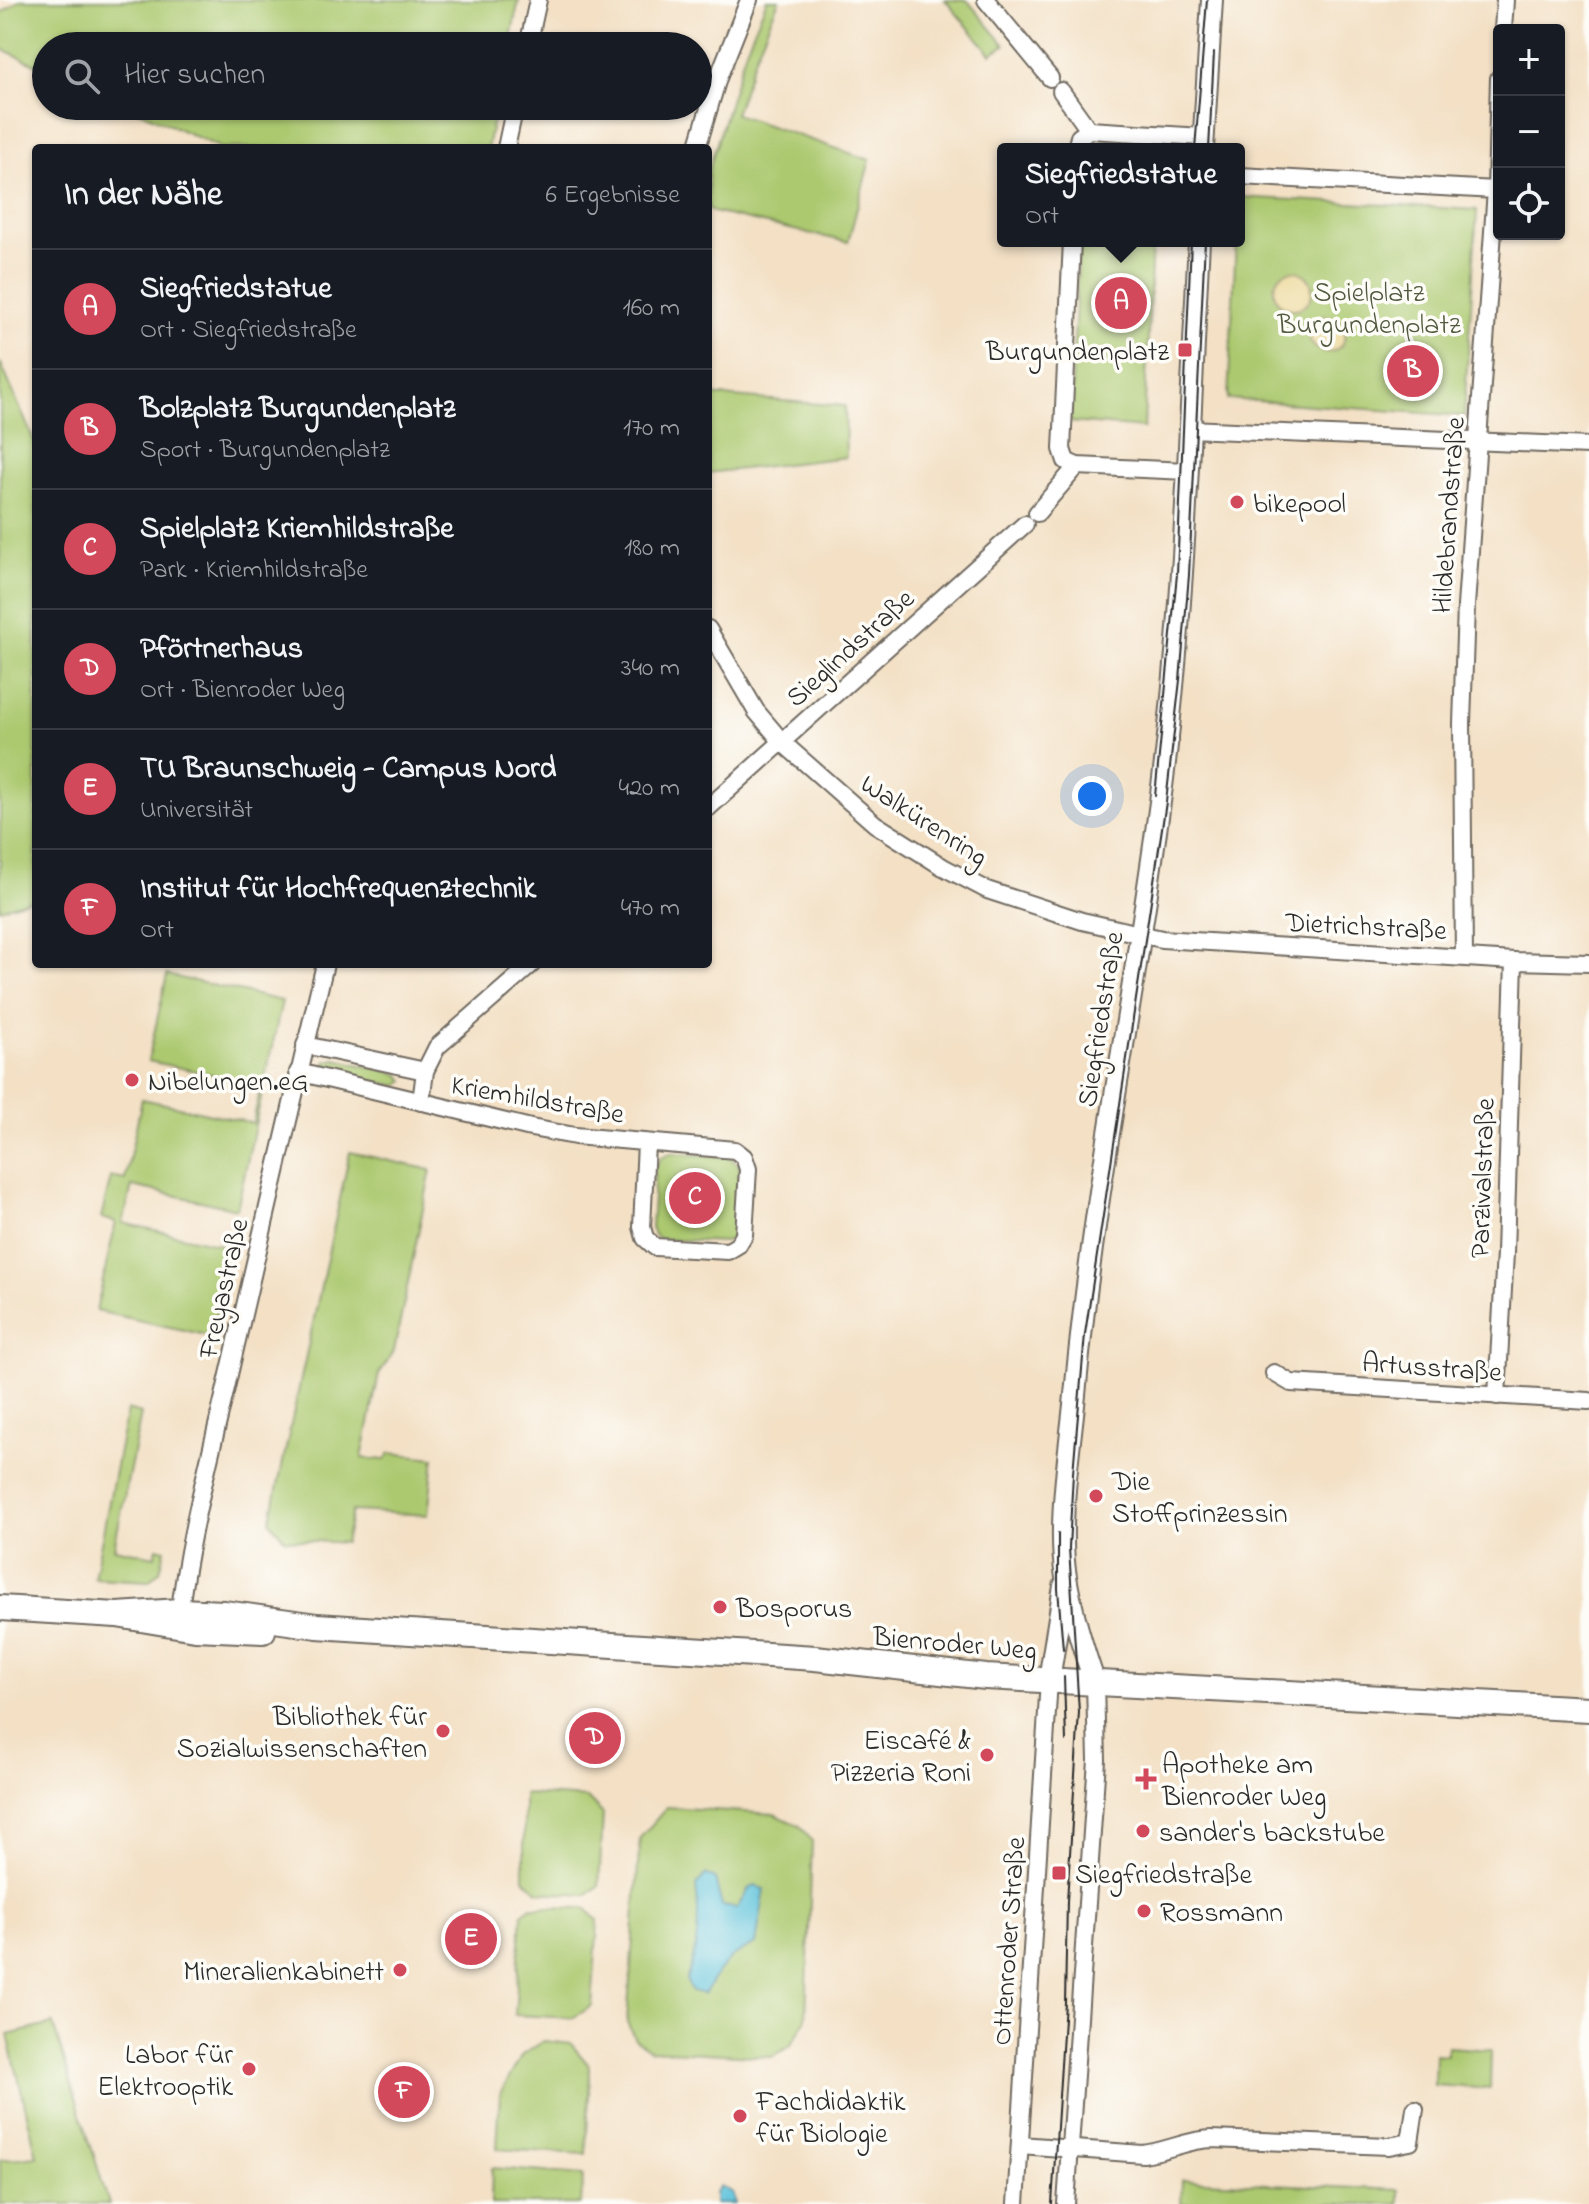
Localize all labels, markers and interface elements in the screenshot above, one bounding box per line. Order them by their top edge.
map controls [1493,24,1565,240]
button: + [1493,24,1565,96]
search box [32,32,712,120]
icon: search [60,54,104,98]
text: Hier suchen [124,54,265,98]
button: − [1493,96,1565,168]
popup [997,143,1245,247]
text: Siegfriedstatue [1025,154,1217,198]
button: locate [1493,168,1565,240]
text: In der Nähe [64,171,222,221]
text: 6 Ergebnisse [546,177,680,215]
text: Ort [1025,198,1059,236]
text: Siegfriedstatue [140,268,332,312]
pin: A [1095,273,1147,333]
park label: Spielplatz Burgundenplatz [1276,274,1461,347]
text: A [82,290,98,328]
text: 160 m [622,290,680,328]
text: Ort · Siegfriedstraße [140,312,357,350]
place label: Burgundenplatz [985,333,1169,374]
marker: Burgundenplatz [1176,341,1194,359]
pin: B [1387,341,1439,401]
text: Bolzplatz Burgundenplatz [140,388,456,432]
text: B [81,410,99,448]
text: 170 m [623,410,680,448]
street label: Hildebrandstraße [1423,415,1478,615]
text: Sport · Burgundenplatz [140,432,390,470]
place label: bikepool [1253,485,1346,526]
marker: bikepool [1228,493,1246,511]
text: Spielplatz Kriemhildstraße [140,508,454,552]
text: C [83,530,97,568]
text: 180 m [624,530,680,568]
text: Park · Kriemhildstraße [140,552,368,590]
street label: Sieglindstraße [778,580,925,719]
text: Pförtnerhaus [140,628,303,672]
text: D [80,650,100,688]
text: 340 m [621,650,680,688]
text: Ort · Bienroder Weg [140,672,345,710]
text: TU Braunschweig - Campus Nord [140,748,556,792]
street label: Walkürenring [851,765,995,879]
text: E [82,770,98,808]
text: 420 m [618,770,680,808]
your location [1072,776,1112,816]
text: Universität [140,792,253,830]
text: Institut für Hochfrequenztechnik [140,868,536,912]
text: F [82,890,98,928]
text: 470 m [621,890,680,928]
street label: Dietrichstraße [1283,904,1448,953]
text: Ort [140,912,174,950]
street label: Siegfriedstraße [1068,929,1137,1110]
place label: Nibelungen.eG [148,1063,308,1104]
street label: Kriemhildstraße [448,1066,628,1137]
marker: Nibelungen.eG [123,1071,141,1089]
street label: Parzivalstraße [1461,1097,1508,1259]
pin: C [669,1168,721,1228]
street label: Freyastraße [189,1214,262,1364]
street label: Artusstraße [1360,1344,1504,1395]
place label: Die Stoffprinzessin [1111,1463,1288,1536]
marker: Die Stoffprinzessin [1087,1487,1105,1505]
place label: Bosporus [735,1590,852,1631]
marker: Bosporus [711,1598,729,1616]
street label: Bienroder Weg [870,1618,1038,1673]
place label: Bibliothek für Sozialwissenschaften [177,1698,427,1771]
pin: D [569,1708,621,1768]
marker: Bibliothek für Sozialwissenschaften [434,1722,452,1740]
place label: Eiscafé & Pizzeria Roni [831,1722,971,1795]
marker: Eiscafé & Pizzeria Roni [978,1746,996,1764]
place label: Apotheke am Bienroder Weg [1161,1746,1326,1819]
marker: Apotheke am Bienroder Weg [1137,1770,1155,1788]
place label: sander's backstube [1159,1814,1385,1855]
marker: sander's backstube [1134,1822,1152,1840]
street label: Ottenroder Straße [983,1835,1038,2047]
place label: Siegfriedstraße [1075,1856,1252,1897]
marker: Siegfriedstraße [1050,1864,1068,1882]
place label: Rossmann [1160,1894,1283,1935]
marker: Rossmann [1135,1902,1153,1920]
pin: E [445,1909,497,1969]
place label: Mineralienkabinett [183,1953,384,1994]
marker: Mineralienkabinett [391,1961,409,1979]
place label: Labor für Elektrooptik [97,2036,234,2109]
marker: Labor für Elektrooptik [240,2060,258,2078]
pin: F [378,2062,430,2122]
place label: Fachdidaktik für Biologie [755,2083,906,2156]
marker: Fachdidaktik für Biologie [731,2107,749,2125]

